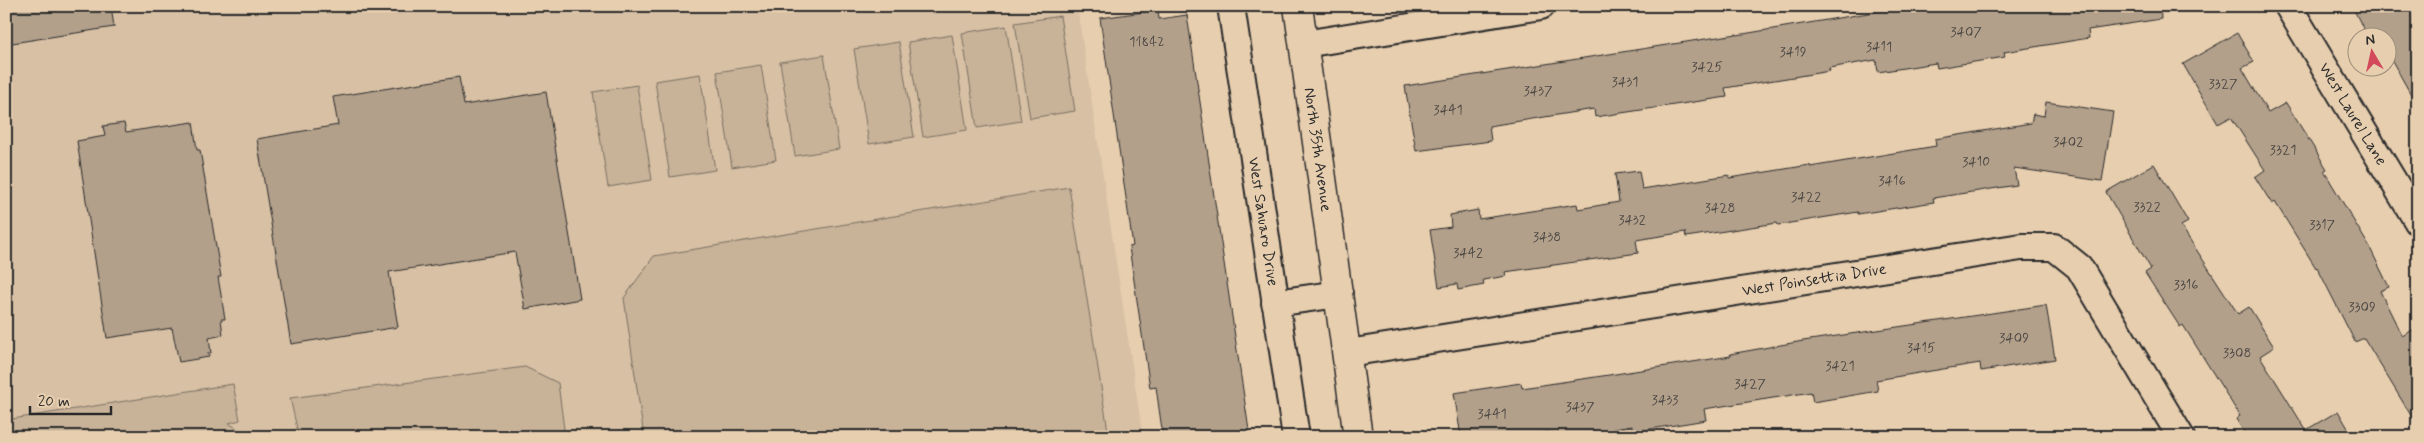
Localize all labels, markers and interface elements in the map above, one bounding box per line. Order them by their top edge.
house number: 3407 [1950,23,1982,41]
north arrow [2346,28,2396,78]
text: N [2364,31,2376,50]
house number: 11842 [1129,33,1165,51]
house number: 3411 [1866,38,1892,56]
house number: 3419 [1779,43,1807,61]
house number: 3425 [1691,58,1723,76]
street label: West Laurel Lane [2314,59,2392,169]
house number: 3431 [1612,73,1638,91]
house number: 3327 [2208,75,2238,93]
house number: 3437 [1523,82,1553,100]
street label: North 35th Avenue [1299,86,1337,213]
house number: 3441 [1433,101,1463,119]
house number: 3402 [2053,133,2083,151]
house number: 3321 [2270,141,2296,159]
house number: 3410 [1962,153,1990,171]
street label: West Sahuaro Drive [1243,156,1284,287]
house number: 3416 [1878,172,1906,190]
house number: 3422 [1791,188,1821,206]
house number: 3322 [2133,198,2161,216]
house number: 3428 [1704,199,1736,217]
house number: 3432 [1618,211,1646,229]
house number: 3317 [2309,216,2336,234]
house number: 3438 [1533,228,1561,246]
house number: 3442 [1453,244,1483,262]
street label: West Poinsettia Drive [1741,258,1888,301]
house number: 3316 [2174,276,2198,294]
house number: 3309 [2348,298,2376,316]
house number: 3409 [1999,329,2029,347]
house number: 3415 [1907,339,1935,357]
house number: 3308 [2223,344,2251,362]
house number: 3421 [1825,357,1855,375]
house number: 3427 [1734,375,1766,393]
scale bar [30,383,111,415]
house number: 3433 [1652,391,1678,409]
text: 20 m [38,392,70,412]
house number: 3437 [1565,398,1595,416]
house number: 3441 [1477,405,1507,423]

